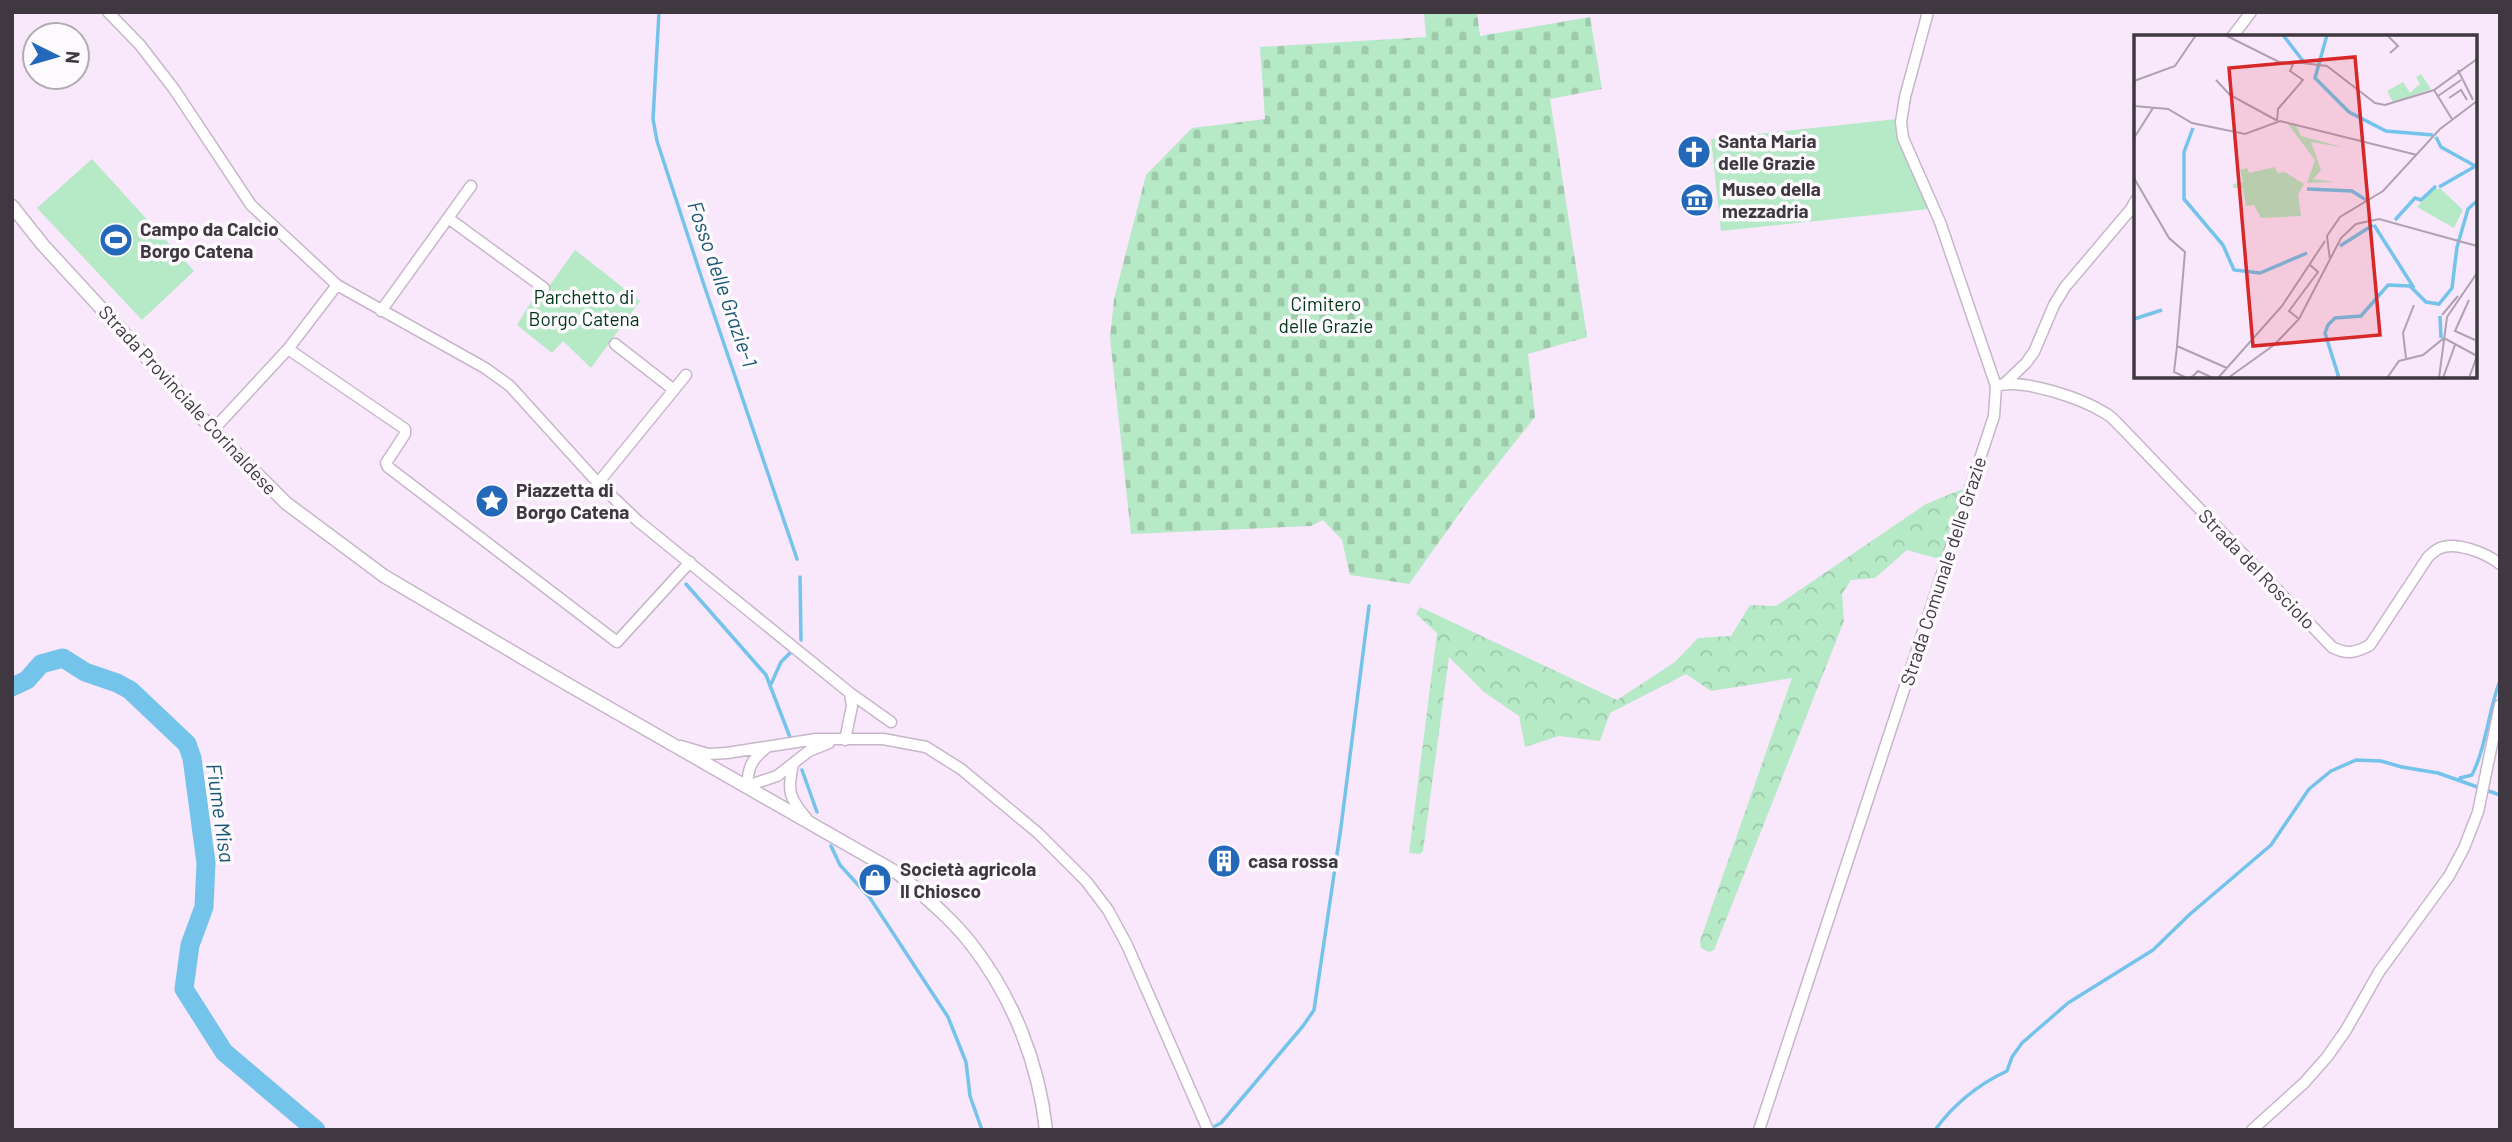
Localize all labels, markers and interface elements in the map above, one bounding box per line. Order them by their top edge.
north arrow [21,21,91,91]
inset map [2134,35,2477,378]
text: N [61,50,85,65]
place label: Santa Maria delle Grazie [1718,129,1816,174]
church icon: Santa Maria delle Grazie [1675,133,1713,171]
place label: Museo della mezzadria [1722,177,1821,222]
museum icon: Museo della mezzadria [1678,181,1716,219]
water label: Fosso delle Grazie-1 [683,197,764,370]
place label: Campo da Calcio Borgo Catena [140,217,279,262]
sports icon: Campo da Calcio Borgo Catena [97,221,135,259]
park label: Parchetto di Borgo Catena [528,285,640,330]
park label: Cimitero delle Grazie [1279,292,1373,337]
street label: Strada Provinciale Corinaldese [94,300,282,499]
street label: Strada Comunale delle Grazie [1895,453,1990,688]
place label: Piazzetta di Borgo Catena [516,478,629,523]
place icon: Piazzetta di Borgo Catena [473,482,511,520]
street label: Strada del Rosciolo [2194,504,2321,633]
water label: Fiume Misa [202,762,241,864]
building icon: casa rossa [1205,842,1243,880]
place label: casa rossa [1248,849,1338,872]
place label: Società agricola Il Chiosco [900,857,1036,902]
shop icon: Società agricola Il Chiosco [856,861,894,899]

